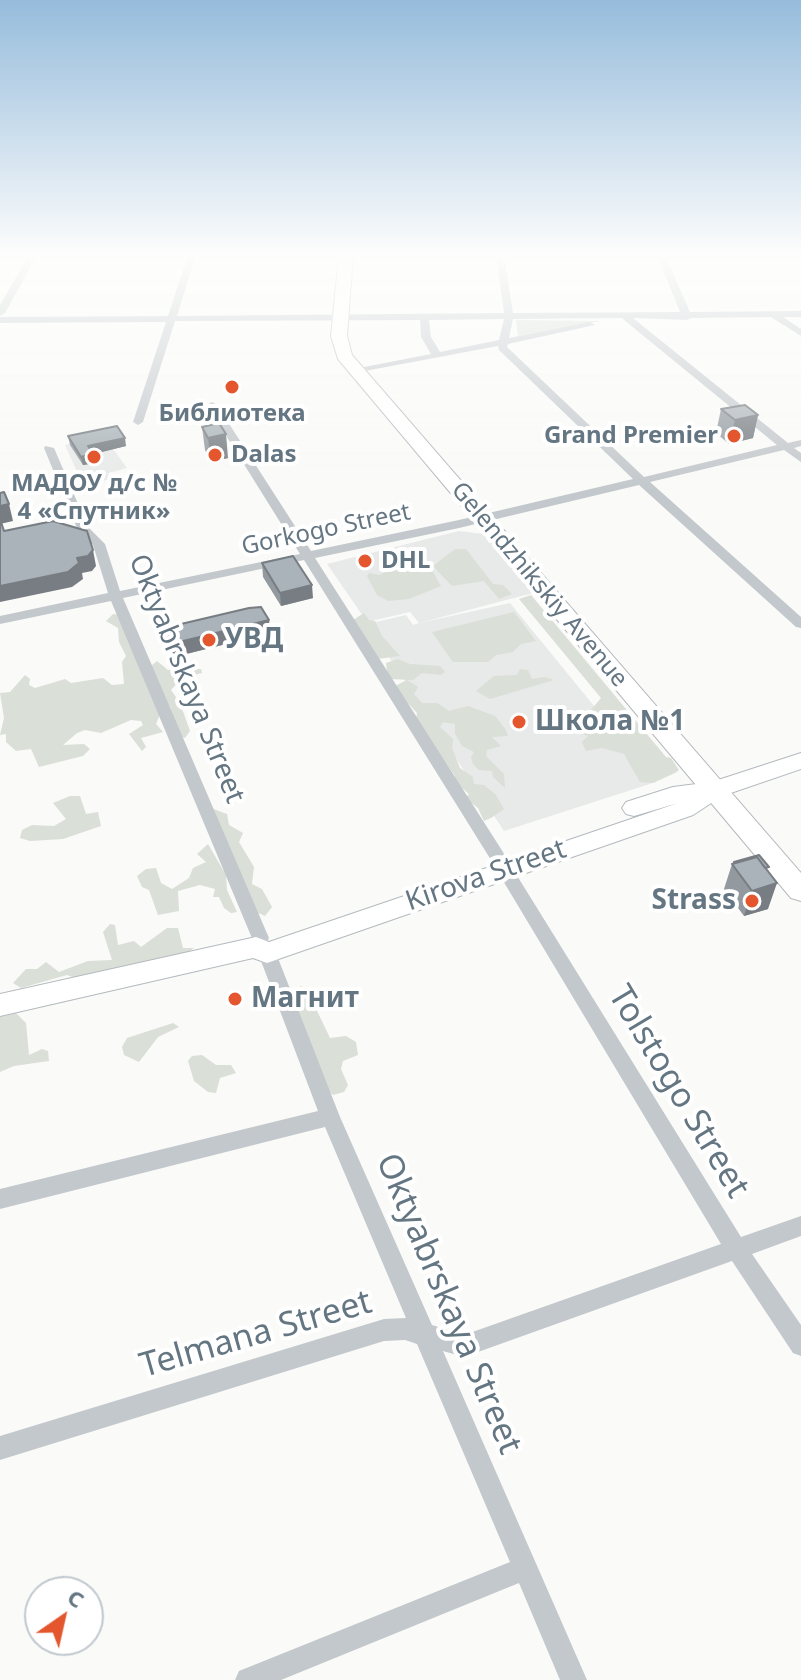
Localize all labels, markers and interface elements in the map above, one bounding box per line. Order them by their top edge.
marker: Библиотека [223,378,241,396]
place label: Библиотека [158,400,306,428]
place label: Grand Premier [544,422,718,450]
marker: Grand Premier [725,427,743,445]
place label: Dalas [231,441,297,469]
marker: Dalas [206,446,224,464]
marker: МАДОУ д/с № 4 «Спутник» [85,448,103,466]
place label: МАДОУ д/с № 4 «Спутник» [11,470,177,526]
street label: Gelendzhikskiy Avenue [445,477,633,693]
street label: Gorkogo Street [239,498,413,562]
place label: DHL [381,547,430,575]
street label: Oktyabrskaya Street [121,550,251,808]
marker: DHL [356,552,374,570]
place label: УВД [225,623,283,657]
marker: УВД [200,631,218,649]
place label: Школа №1 [535,705,685,739]
marker: Школа №1 [510,713,528,731]
street label: Kirova Street [401,833,571,919]
place label: Strass [652,884,736,918]
marker: Strass [743,892,761,910]
street label: Tolstogo Street [599,979,757,1205]
place label: Магнит [251,982,359,1016]
marker: Магнит [226,990,244,1008]
street label: Oktyabrskaya Street [366,1148,530,1460]
street label: Telmana Street [135,1282,377,1388]
north arrow [24,1576,104,1656]
text: С [62,1581,91,1614]

